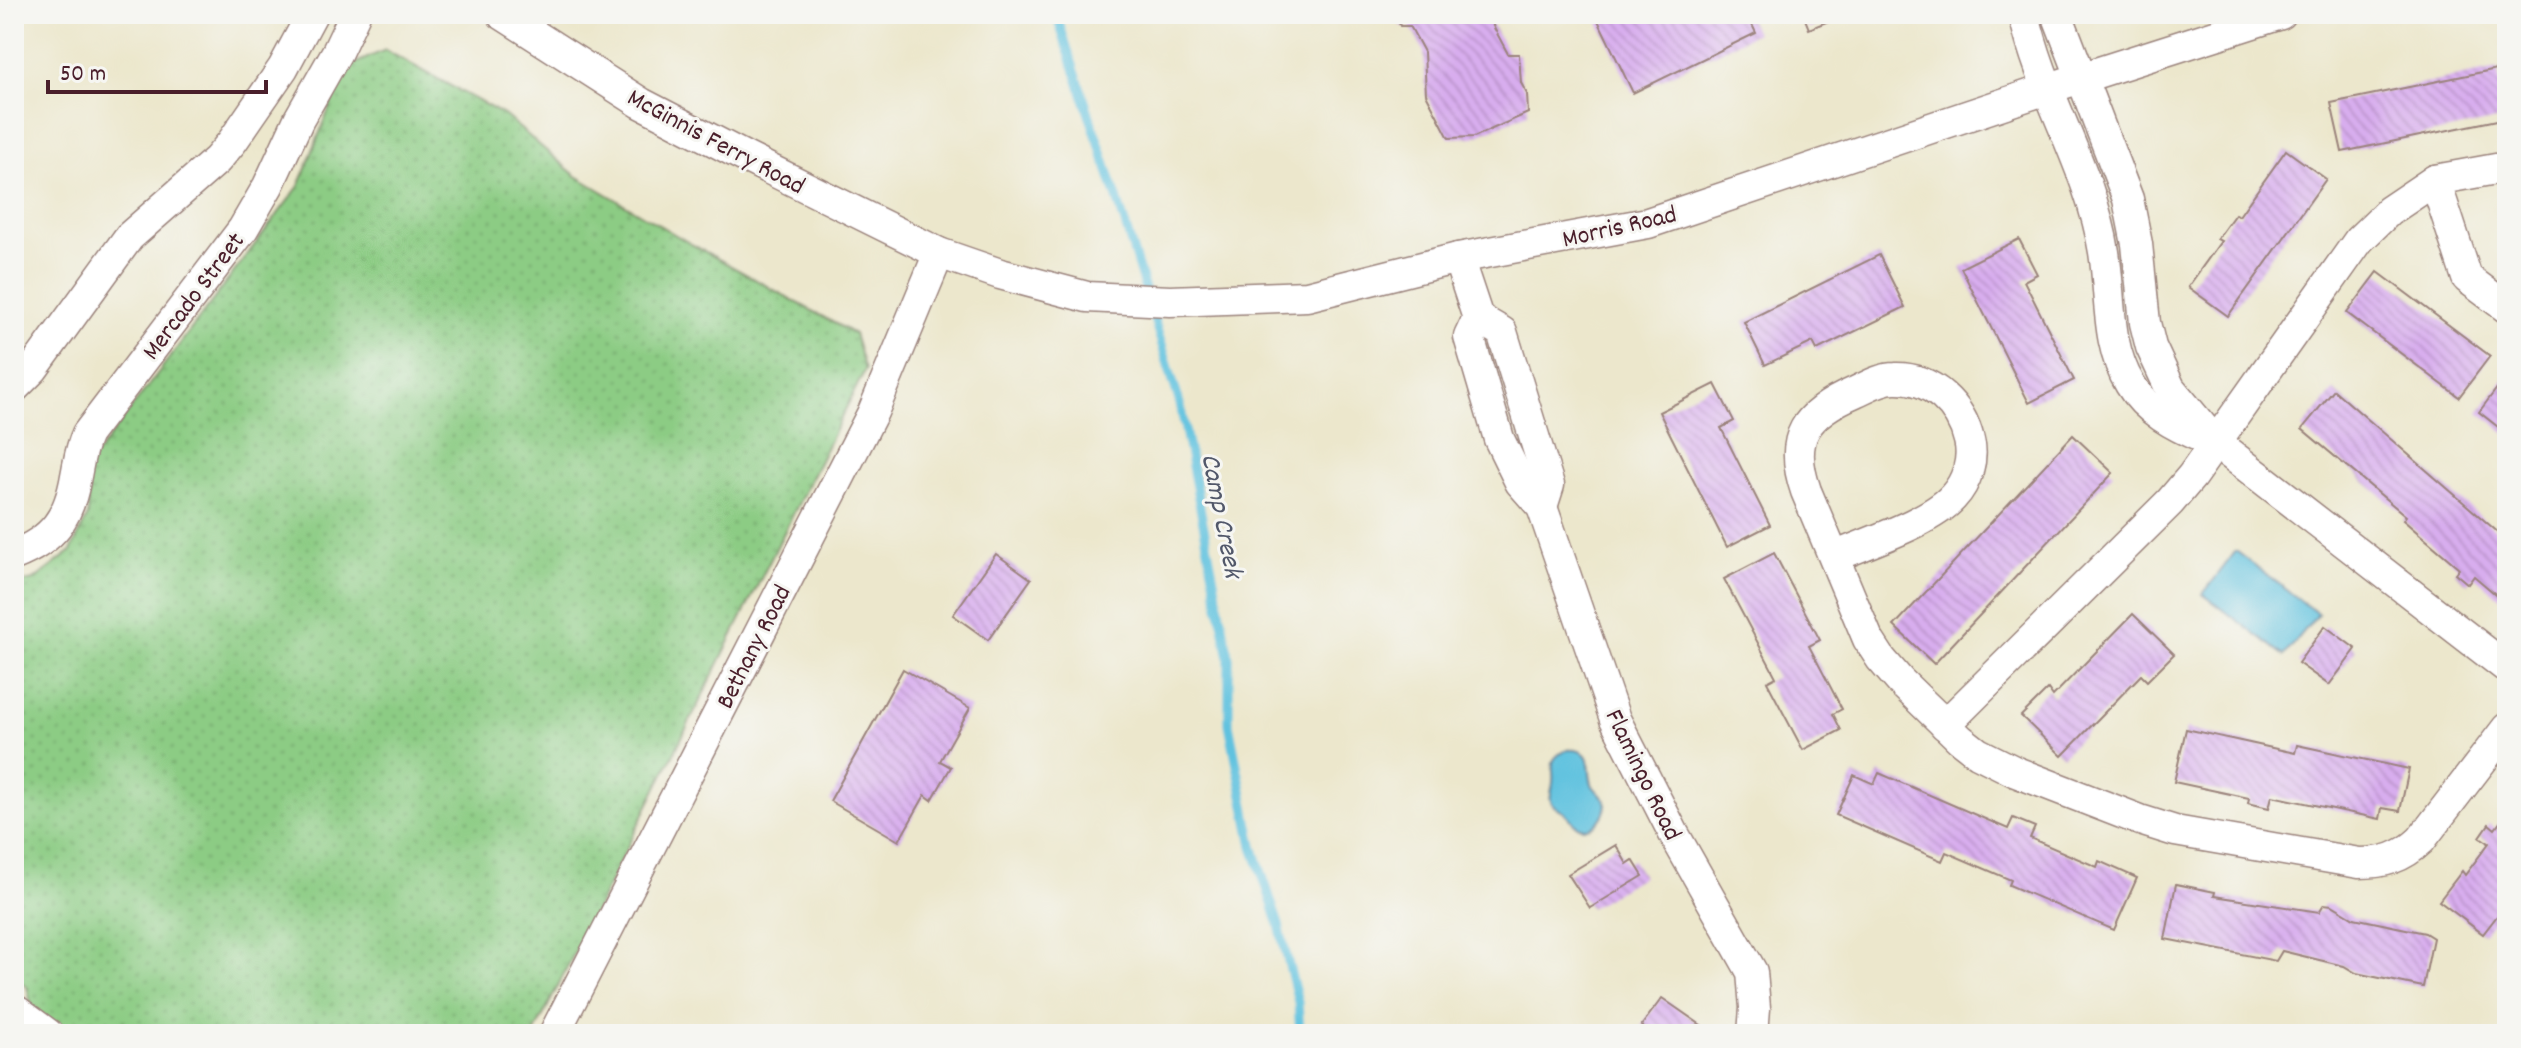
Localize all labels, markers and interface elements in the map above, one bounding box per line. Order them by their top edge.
scale bar [48,44,266,94]
text: 50 m [60,58,106,92]
street label: McGinnis Ferry Road [620,81,811,206]
street label: Morris Road [1559,197,1681,260]
street label: Mercado Street [134,225,256,369]
water label: Camp Creek [1187,450,1251,584]
street label: Bethany Road [708,579,802,716]
street label: Flamingo Road [1594,704,1690,848]

